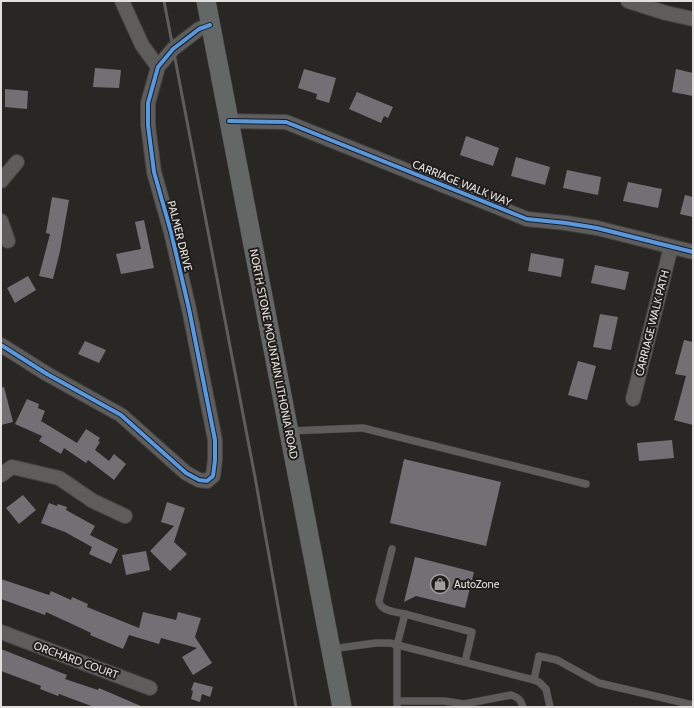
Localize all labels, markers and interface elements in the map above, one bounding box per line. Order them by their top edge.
street label: CARRIAGE WALK WAY [410,157,514,210]
street label: PALMER DRIVE [164,199,196,273]
street label: NORTH STONE MOUNTAIN LITHONIA ROAD [247,248,301,460]
street label: CARRIAGE WALK PATH [632,268,672,378]
shop icon: AutoZone [429,573,451,595]
place label: AutoZone [454,577,500,591]
street label: ORCHARD COURT [32,638,120,682]

